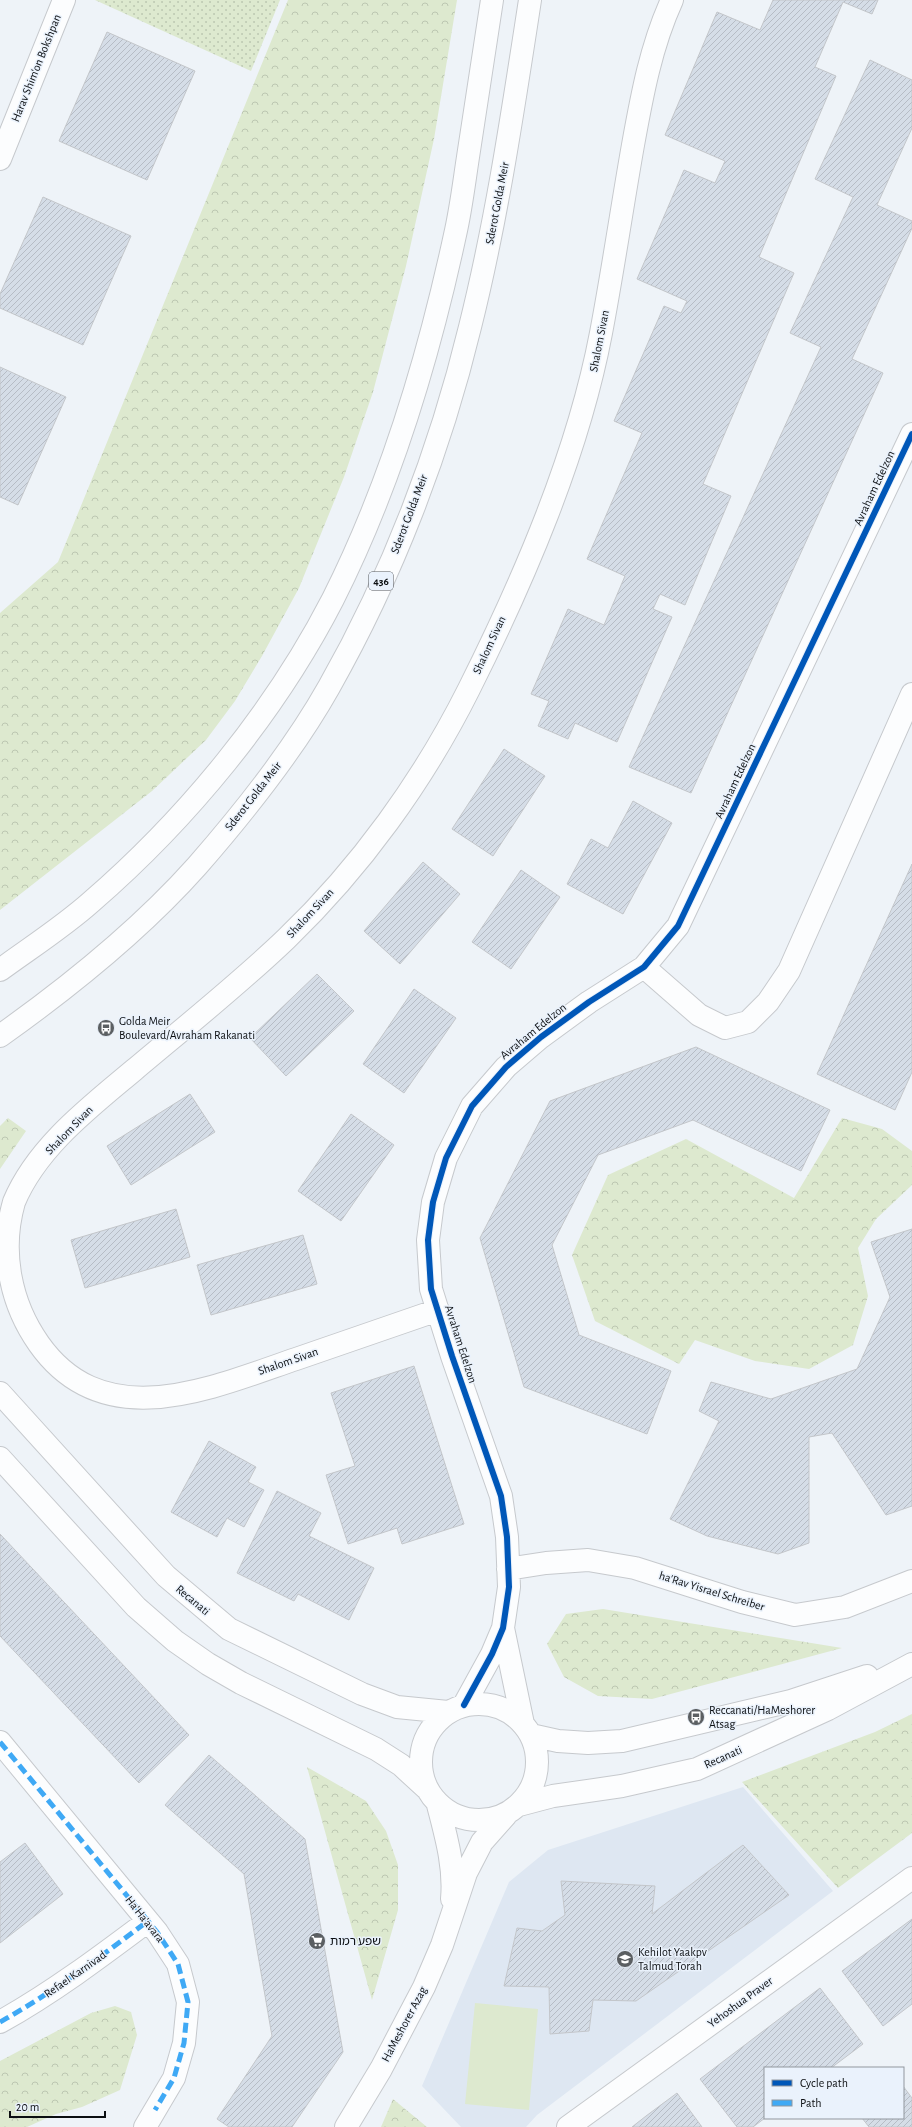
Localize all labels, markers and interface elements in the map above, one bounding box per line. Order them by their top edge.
street label: Harav Shim'on Bokshpan [9,13,63,123]
street label: Sderot Golda Meir [483,161,511,245]
street label: Shalom Sivan [587,309,611,373]
street label: Avraham Edelzon [851,449,897,527]
street label: Sderot Golda Meir [388,473,430,555]
road number: 436 [369,572,393,590]
street label: Shalom Sivan [470,614,508,676]
street label: Avraham Edelzon [712,742,758,820]
street label: Sderot Golda Meir [222,759,284,833]
street label: Shalom Sivan [284,886,336,940]
street label: Avraham Edelzon [498,1001,568,1061]
place label: Golda Meir Boulevard/Avraham Rakanati [119,1015,255,1041]
bus stop icon: Golda Meir Boulevard/Avraham Rakanati [96,1018,116,1038]
street label: Shalom Sivan [43,1103,95,1157]
street label: Avraham Edelzon [443,1304,479,1384]
street label: Shalom Sivan [256,1345,320,1377]
street label: ha'Rav Yisrael Schreiber [658,1569,766,1613]
street label: Recanati [174,1582,212,1618]
place label: Reccanati/HaMeshorer Atsag [709,1704,815,1730]
bus stop icon: Reccanati/HaMeshorer Atsag [686,1707,706,1727]
street label: Recanati [702,1743,744,1771]
street label: Ha'Ha'avara [123,1894,167,1945]
supermarket icon: שפע רמות [307,1931,327,1951]
place label: שפע רמות [330,1935,381,1947]
place label: Kehilot Yaakpv Talmud Torah [638,1946,707,1972]
street label: Refael Karnivad [42,1948,108,2000]
school or university icon: Kehilot Yaakpv Talmud Torah [615,1949,635,1969]
street label: Yehoshua Praver [705,1974,775,2030]
street label: HaMeshorer Azag [379,1984,429,2064]
legend [764,2067,904,2119]
text: Cycle path [800,2077,848,2090]
scale bar [10,2093,105,2119]
text: Path [800,2097,822,2109]
text: 20 m [16,2101,39,2113]

